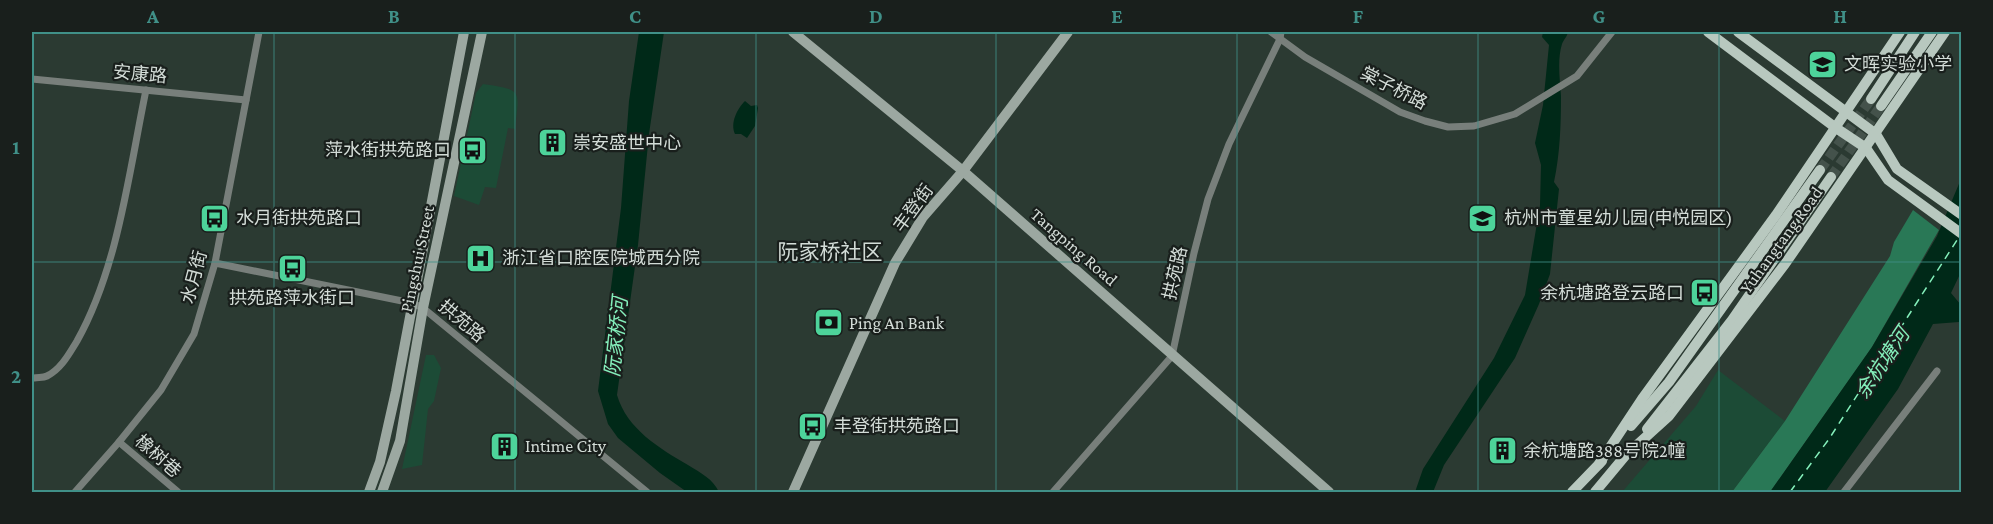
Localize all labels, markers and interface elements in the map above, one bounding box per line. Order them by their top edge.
text: A [146,5,160,27]
text: B [388,5,400,27]
text: C [629,5,641,27]
text: D [869,5,883,27]
text: E [1111,5,1123,27]
text: F [1353,5,1364,27]
text: G [1593,5,1606,27]
text: H [1833,5,1847,27]
school or university icon: 文晖实验小学 [1807,48,1839,80]
place label: 文晖实验小学 [1844,54,1952,74]
street label: 安康路 [112,62,168,86]
street label: 棠子桥路 [1357,63,1431,113]
building icon: 崇安盛世中心 [536,127,568,159]
place label: 崇安盛世中心 [573,133,681,153]
bus stop icon: 萍水街拱苑路口 [456,134,488,166]
text: 1 [12,136,20,158]
place label: 萍水街拱苑路口 [325,140,451,160]
street label: 丰登街 [889,180,937,236]
street label: Yuhangtang Road [1736,182,1827,297]
bus stop icon: 水月街拱苑路口 [199,202,231,234]
school or university icon: 杭州市童星幼儿园(申悦园区) [1467,202,1499,234]
street label: Pingshui Street [396,203,438,314]
street label: Tangping Road [1027,204,1122,290]
place label: 水月街拱苑路口 [236,208,362,228]
place label: 杭州市童星幼儿园(申悦园区) [1504,208,1733,229]
district label: 阮家桥社区 [778,240,883,264]
hospital icon: 浙江省口腔医院城西分院 [465,242,497,274]
street label: 拱苑路 [1159,244,1191,302]
street label: 水月街 [177,248,211,306]
place label: 浙江省口腔医院城西分院 [502,248,700,268]
bus stop icon: 拱苑路萍水街口 [276,253,308,285]
bus stop icon: 余杭塘路登云路口 [1689,277,1721,309]
place label: 余杭塘路登云路口 [1540,283,1684,303]
place label: 拱苑路萍水街口 [229,288,355,308]
water label: 阮家桥河 [601,292,632,378]
street label: 拱苑路 [435,296,489,346]
bank icon: Ping An Bank [812,307,844,339]
place label: Ping An Bank [849,313,945,333]
water label: 余杭塘河 [1851,320,1916,402]
text: 2 [11,365,21,387]
bus stop icon: 丰登街拱苑路口 [797,410,829,442]
place label: 丰登街拱苑路口 [834,416,960,436]
building icon: Intime City [488,430,520,462]
street label: 橡树巷 [131,431,185,481]
building icon: 余杭塘路388号院2幢 [1486,435,1518,467]
place label: Intime City [525,436,607,456]
place label: 余杭塘路388号院2幢 [1523,441,1686,461]

